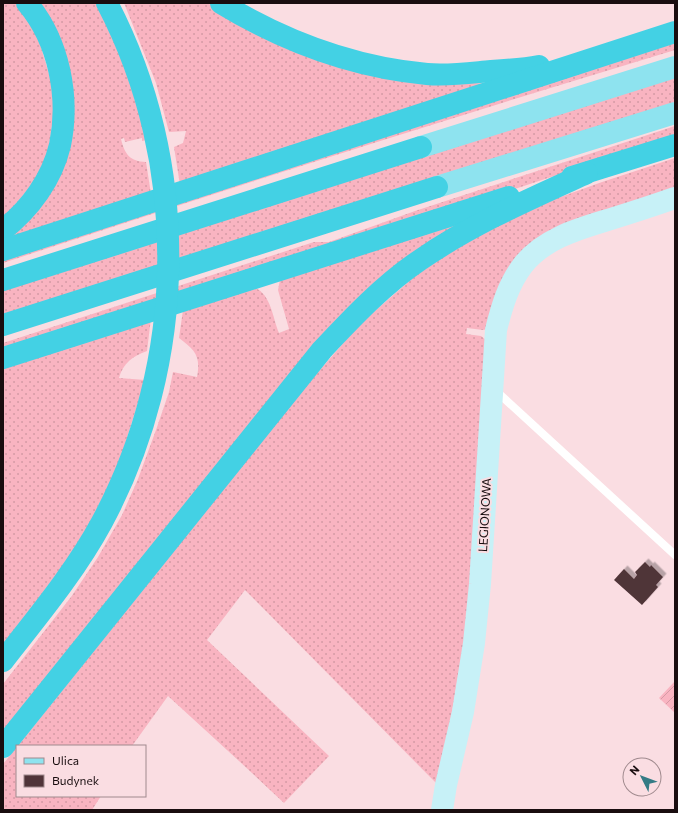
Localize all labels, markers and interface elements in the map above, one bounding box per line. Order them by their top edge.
street label: LEGIONOWA [475,478,493,552]
legend [16,745,146,797]
text: Ulica [52,753,79,767]
north arrow [622,757,662,797]
text: N [627,763,642,777]
text: Budynek [52,773,100,787]

